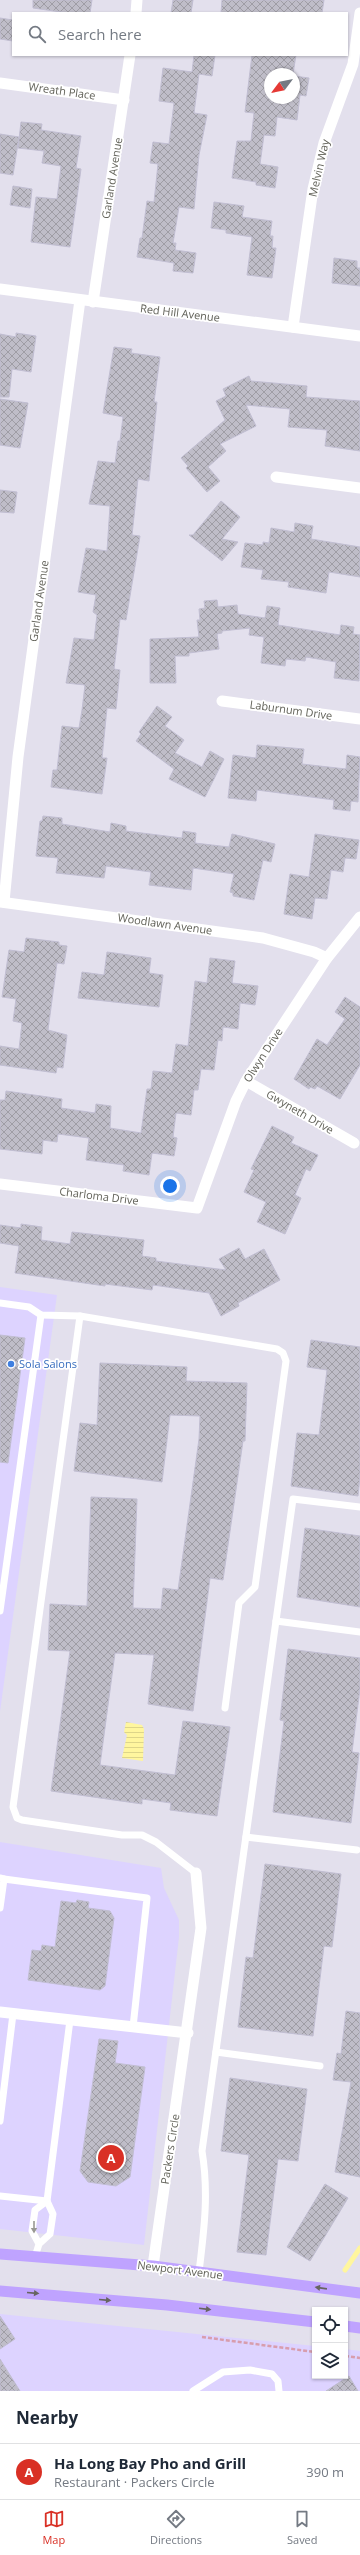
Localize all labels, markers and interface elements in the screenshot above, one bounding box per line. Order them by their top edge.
search box [12,12,348,56]
icon: search [26,23,48,45]
text: Search here [58,24,142,44]
north arrow [264,68,300,104]
street label: Wreath Place [28,78,96,103]
street label: Garland Avenue [98,136,125,220]
street label: Melvin Way [305,137,333,198]
street label: Red Hill Avenue [139,300,221,325]
street label: Garland Avenue [25,559,52,643]
street label: Laburnum Drive [249,696,333,723]
street label: Woodlawn Avenue [117,909,213,938]
street label: Olwyn Drive [239,1025,286,1085]
street label: Gwyneth Drive [264,1086,337,1137]
your location [160,1176,180,1196]
street label: Charloma Drive [59,1183,140,1208]
place label: Sola Salons [19,1356,77,1371]
marker: Sola Salons [6,1359,16,1369]
street label: Packers Circle [157,2113,182,2185]
pin: A [98,2143,124,2173]
one-way arrow [31,2221,37,2234]
street label: Newport Avenue [137,2257,224,2282]
one-way arrow [315,2285,327,2291]
one-way arrow [27,2290,39,2297]
one-way arrow [99,2296,111,2303]
one-way arrow [199,2306,212,2312]
map controls [312,2307,348,2379]
button: locate [312,2307,348,2343]
button: layers [312,2343,348,2379]
text: Nearby [16,2406,78,2429]
text: Ha Long Bay Pho and Grill [54,2453,246,2473]
text: A [25,2463,33,2481]
text: 390 m [306,2463,344,2481]
text: Restaurant · Packers Circle [54,2473,215,2491]
tab: Map [42,2508,65,2547]
tab: Directions [150,2508,202,2547]
tab: Saved [287,2508,318,2547]

